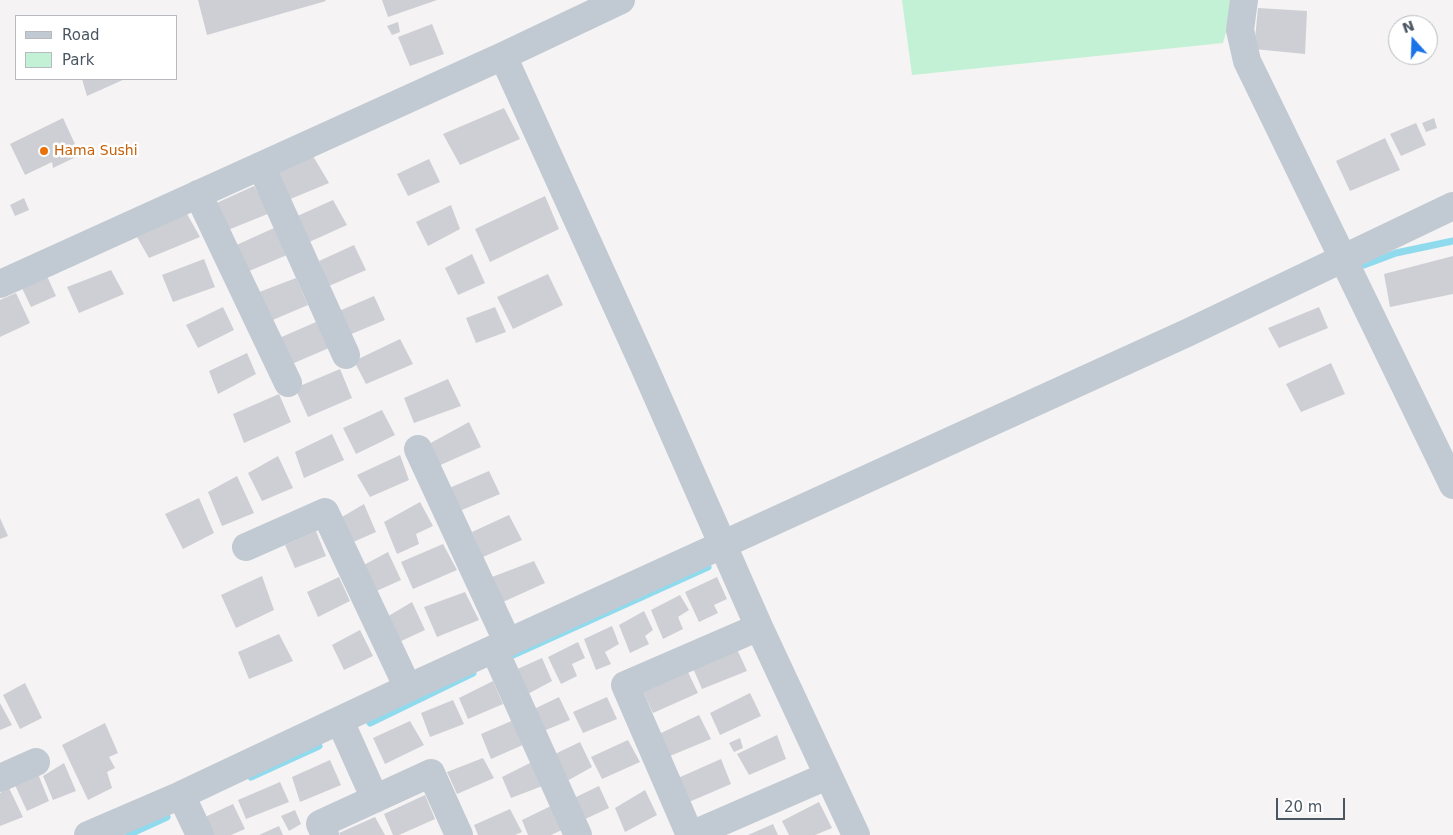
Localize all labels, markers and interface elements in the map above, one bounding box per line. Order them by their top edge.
legend [15,15,178,80]
north arrow [1388,15,1438,65]
text: N [1400,17,1416,36]
text: Road [62,26,100,44]
text: Park [62,51,94,69]
place label: Hama Sushi [54,143,138,159]
marker: Hama Sushi [38,145,50,157]
scale bar [1278,788,1347,820]
text: 20 m [1284,798,1322,816]

